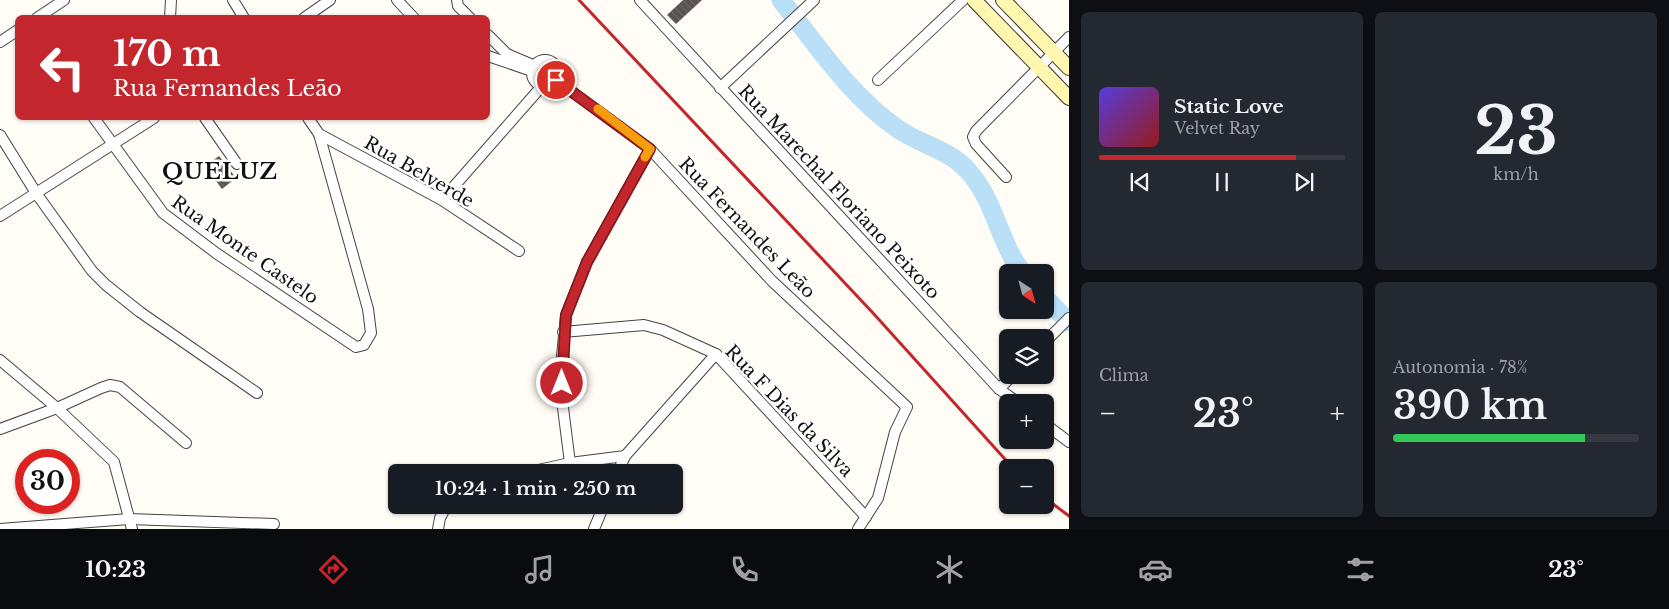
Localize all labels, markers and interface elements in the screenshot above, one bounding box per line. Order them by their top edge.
text: 170 m [113,32,221,75]
icon: left [30,35,95,100]
pin [535,59,577,101]
icon: arrive [542,66,570,94]
text: Rua Fernandes Leão [113,75,342,102]
street label: Rua Marechal Floriano Peixoto [734,80,944,304]
text: 23 [1474,91,1558,172]
text: Static Love [1174,95,1284,118]
text: Velvet Ray [1174,118,1260,138]
street label: Rua Belverde [360,132,478,212]
street label: Rua Fernandes Leão [674,153,820,303]
district label: QUELUZ [162,158,278,185]
text: km/h [1493,164,1539,184]
icon: previous [1126,168,1154,196]
icon: pause [1208,168,1236,196]
icon: next [1290,168,1318,196]
street label: Rua Monte Castelo [167,191,323,309]
north arrow [999,264,1054,319]
map controls [999,264,1054,514]
button: layers [999,329,1054,384]
street label: Rua F Dias da Silva [720,341,858,481]
position arrow [535,356,587,408]
text: Autonomia · 78% [1393,357,1527,377]
text: Clima [1099,365,1149,385]
text: 390 km [1393,382,1547,429]
text: 23° [1193,390,1254,437]
button: + [999,394,1054,449]
text: − [1099,396,1117,431]
text: + [1330,396,1345,431]
speed limit sign: 30 [15,449,80,514]
button: − [999,459,1054,514]
text: 10:24 · 1 min · 250 m [435,477,636,500]
icon: directions [316,552,351,587]
icon: music [522,552,557,587]
icon: phone [727,552,762,587]
icon: climate [932,552,967,587]
icon: car [1138,552,1173,587]
icon: filters [1343,552,1378,587]
text: 10:23 [85,556,146,583]
text: 23° [1548,556,1584,583]

